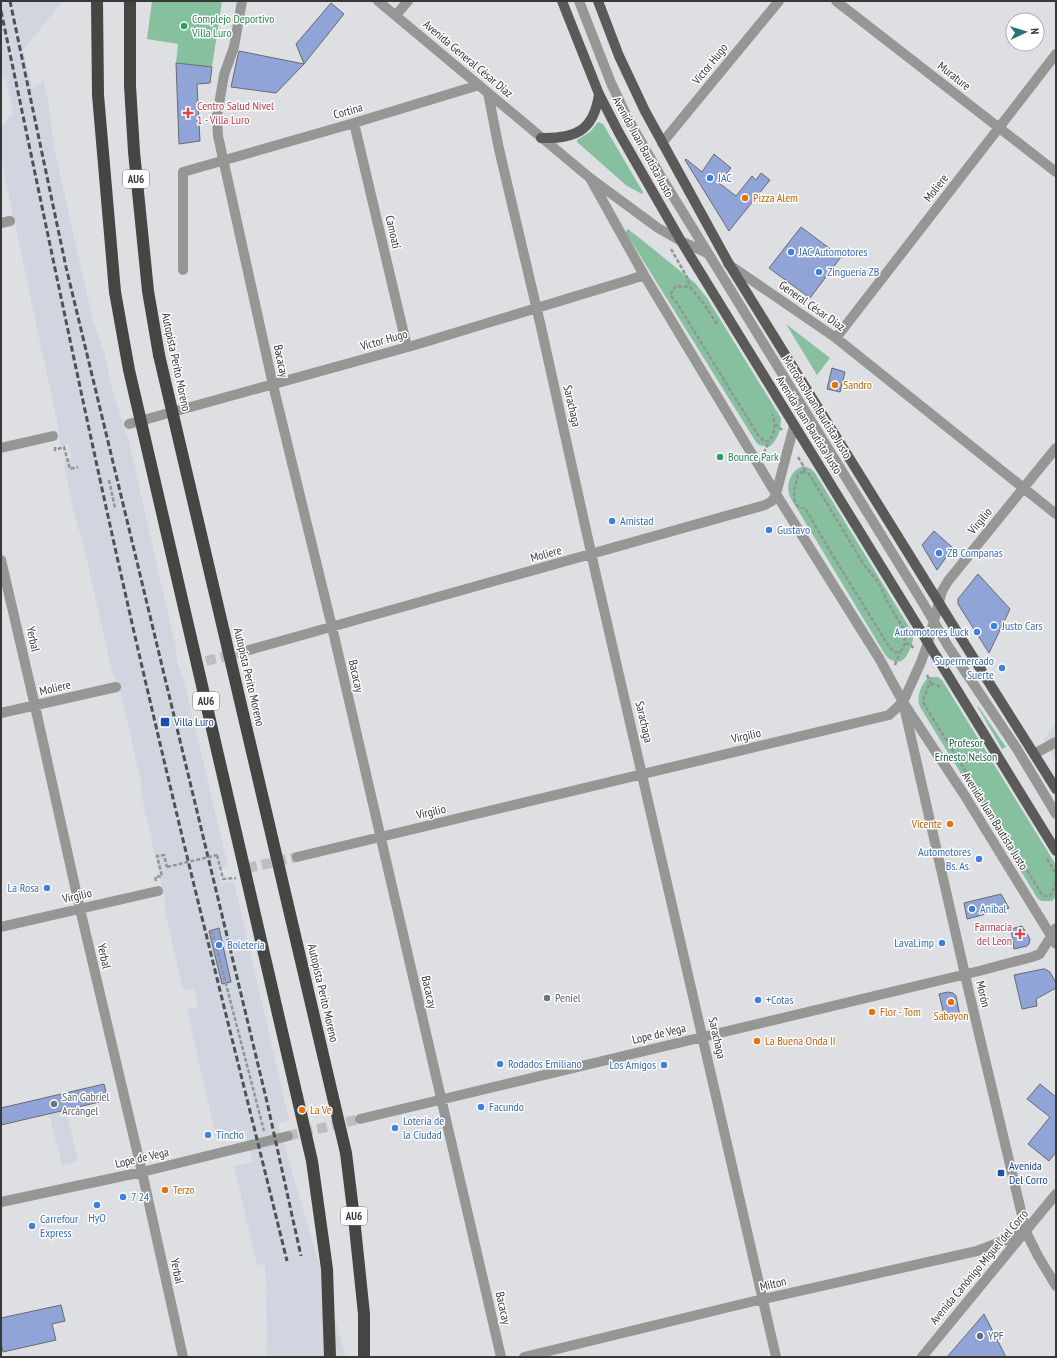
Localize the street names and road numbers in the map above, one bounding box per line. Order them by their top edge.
street label: Avenida General César Díaz [420,17,516,101]
street label: Víctor Hugo [688,40,731,88]
street label: Murature [935,58,974,93]
street label: Avenida Juan Bautista Justo [610,94,677,200]
street label: Cortina [331,99,364,122]
road number: AU6 [123,170,149,188]
street label: Moliere [920,171,951,205]
street label: Camoatí [382,214,405,250]
street label: General César Díaz [776,277,848,334]
street label: Autopista Perito Moreno [159,311,194,412]
street label: Víctor Hugo [358,326,409,354]
street label: Bacacay [271,343,292,379]
street label: Metrobus Juan Bautista Justo [780,352,855,461]
street label: Avenida Juan Bautista Justo [773,373,846,477]
street label: Sarachaga [560,384,585,428]
street label: Virgilio [964,504,995,538]
street label: Moliere [529,542,563,565]
street label: Yerbal [23,625,44,653]
street label: Autopista Perito Moreno [231,626,268,727]
street label: Bacacay [345,658,368,694]
street label: Moliere [38,677,72,698]
road number: AU6 [193,692,219,710]
street label: Sarachaga [632,700,657,744]
street label: Virgilio [729,725,762,746]
street label: Avenida Juan Bautista Justo [959,769,1032,873]
street label: Virgilio [414,801,447,822]
street label: Virgilio [60,885,93,906]
street label: Yerbal [94,942,115,970]
street label: Autopista Perito Moreno [305,942,342,1043]
street label: Bacacay [418,974,441,1010]
street label: Morón [973,979,994,1009]
street label: Sarachaga [705,1016,730,1060]
street label: Lope de Vega [631,1020,687,1047]
street label: Lope de Vega [114,1144,170,1171]
street label: Avenida Canónigo Miguel del Corro [926,1206,1031,1327]
road number: AU6 [341,1207,367,1225]
street label: Yerbal [167,1257,188,1285]
street label: Milton [758,1273,788,1294]
street label: Bacacay [492,1290,515,1326]

